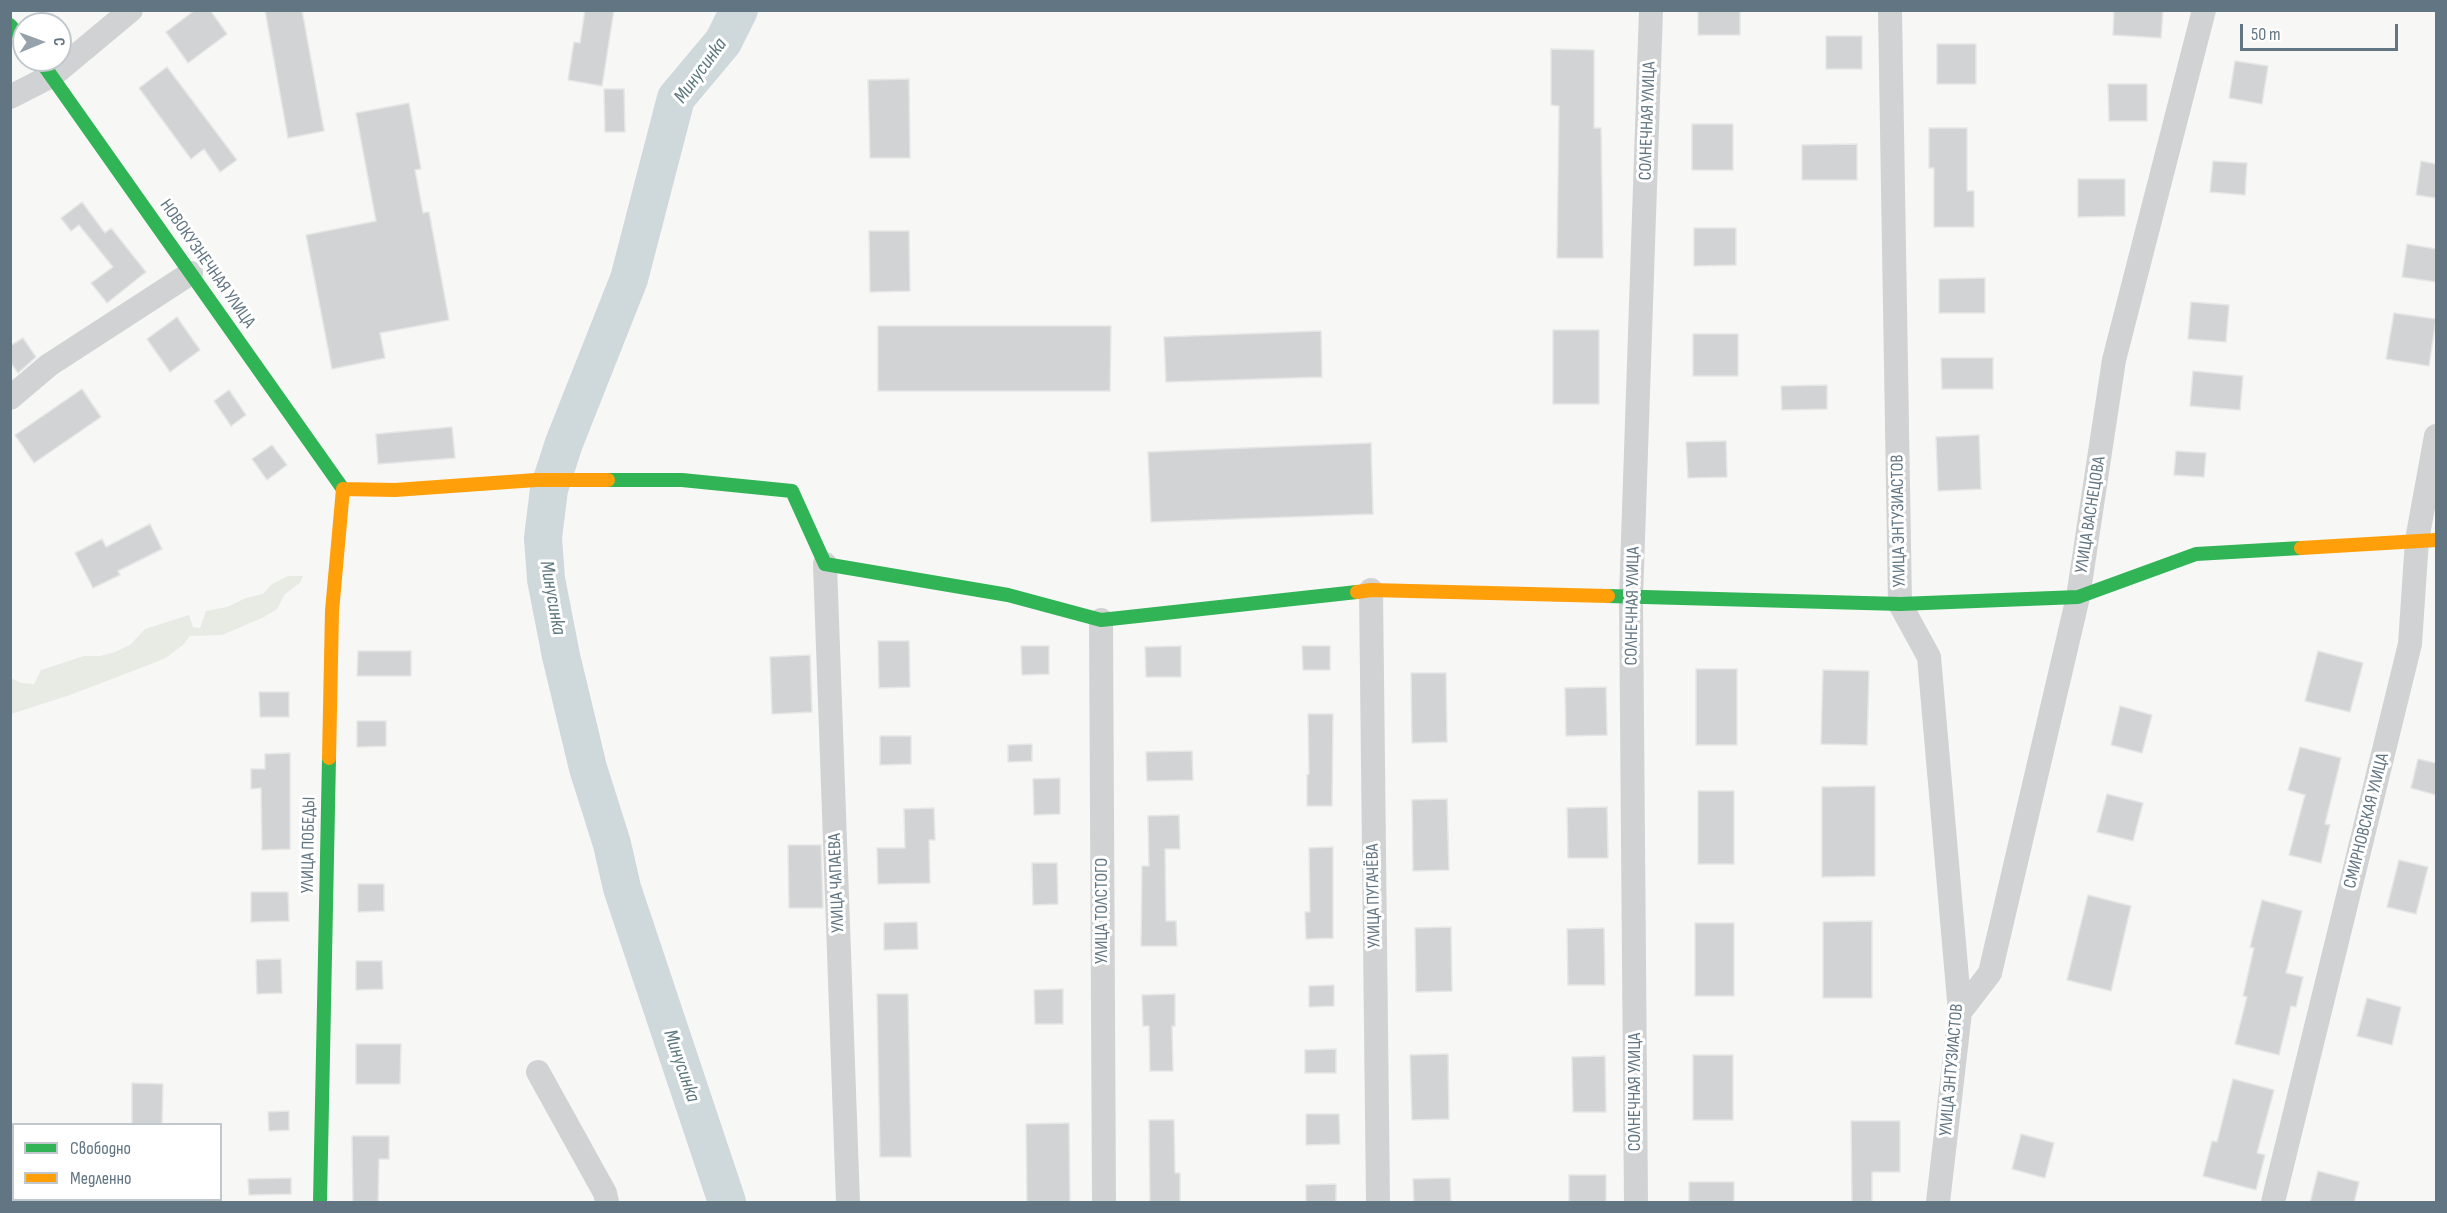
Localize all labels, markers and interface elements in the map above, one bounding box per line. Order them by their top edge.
north arrow [12,12,72,72]
scale bar [2243,12,2400,50]
text: 50 m [2251,24,2281,45]
water label: Минусинка [669,34,733,108]
text: С [49,37,68,46]
street label: СОЛНЕЧНАЯ УЛИЦА [1635,61,1661,181]
street label: НОВОКУЗНЕЧНАЯ УЛИЦА [155,196,259,332]
street label: УЛИЦА ЭНТУЗИАСТОВ [1887,454,1911,588]
street label: УЛИЦА ВАСНЕЦОВА [2071,455,2111,575]
street label: СОЛНЕЧНАЯ УЛИЦА [1621,546,1645,666]
water label: Минусинка [534,559,570,637]
street label: СМИРНОВСКАЯ УЛИЦА [2340,751,2394,891]
street label: УЛИЦА ПОБЕДЫ [297,796,321,894]
street label: УЛИЦА ЧАПАЕВА [824,833,850,933]
street label: УЛИЦА ПУГАЧЁВА [1362,843,1386,949]
street label: УЛИЦА ТОЛСТОГО [1091,858,1113,964]
street label: УЛИЦА ЭНТУЗИАСТОВ [1935,1003,1969,1137]
water label: Минусинка [657,1027,705,1105]
street label: СОЛНЕЧНАЯ УЛИЦА [1624,1033,1646,1151]
legend [12,1123,222,1201]
text: Свободно [70,1138,131,1159]
text: Медленно [70,1168,132,1189]

